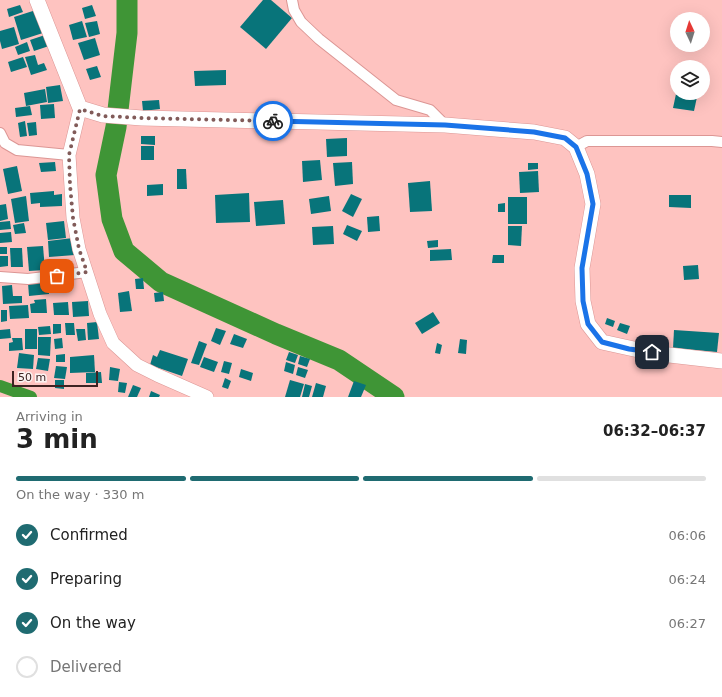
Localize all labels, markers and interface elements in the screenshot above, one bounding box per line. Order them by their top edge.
north arrow [670,12,710,52]
map controls [670,12,710,100]
button: layers [670,60,710,100]
courier [253,101,293,141]
icon: bike [262,110,284,132]
pin [40,259,74,293]
icon: bag [46,265,68,287]
pin [635,335,669,369]
icon: home [641,341,663,363]
scale bar [12,369,98,388]
text: 50 m [18,371,46,384]
text: Arriving in [16,409,83,424]
text: 06:32–06:37 [603,422,706,440]
text: 3 min [16,424,98,454]
text: On the way · 330 m [16,487,144,502]
icon: check [16,524,38,546]
text: Confirmed [50,526,128,544]
text: 06:06 [669,528,706,543]
icon: check [16,568,38,590]
text: Preparing [50,570,122,588]
text: 06:24 [669,572,706,587]
icon: check [16,612,38,634]
text: On the way [50,614,136,632]
text: 06:27 [669,616,706,631]
text: Delivered [50,658,122,676]

